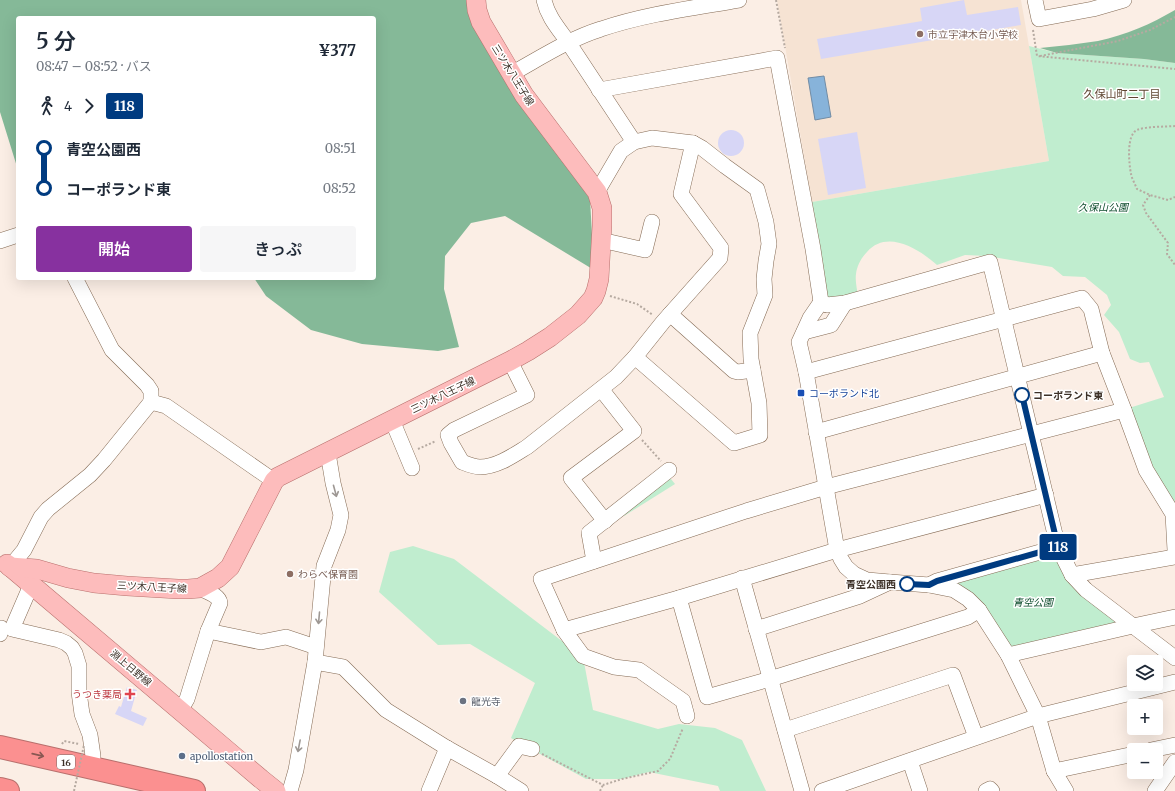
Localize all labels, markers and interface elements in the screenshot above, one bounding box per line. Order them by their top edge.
text: 5 分 [36,27,76,55]
place label: 市立宇津木台小学校 [928,28,1018,41]
marker: 市立宇津木台小学校 [915,29,925,39]
text: ¥377 [319,41,356,60]
street label: 三ツ木八王子線 [489,42,537,108]
text: 08:47 – 08:52 · バス [36,58,152,75]
district label: 久保山町二丁目 [1084,87,1161,101]
icon: walk [36,95,58,117]
icon: forward [78,95,100,117]
text: 118 [114,97,135,115]
text: 4 [64,98,72,115]
text: 青空公園西 [66,140,141,159]
text: 08:51 [325,140,356,157]
text: コーポランド東 [66,180,171,199]
text: 08:52 [323,180,356,197]
park label: 久保山公園 [1078,201,1130,214]
button: 開始 [36,226,192,272]
button: きっぷ [200,226,356,272]
street label: 三ツ木八王子線 [409,374,477,416]
place label: コーポランド北 [809,387,879,400]
marker: コーポランド東 [1014,387,1030,403]
marker: コーポランド北 [796,388,806,398]
place label: コーポランド東 [1033,389,1104,402]
one-way arrow [332,485,339,498]
line badge: 118 [1035,534,1081,560]
text: 118 [1048,538,1068,556]
place label: わらべ保育園 [298,568,358,581]
marker: わらべ保育園 [285,569,295,579]
marker: 青空公園西 [899,576,915,592]
place label: 青空公園西 [846,578,896,591]
street label: 三ツ木八王子線 [117,579,187,595]
park label: 青空公園 [1013,596,1055,609]
one-way arrow [315,611,322,624]
street label: 淵上日野線 [108,647,154,689]
map controls [1127,655,1163,779]
button: layers [1127,655,1163,691]
place label: うつき薬局 [72,688,122,701]
marker: うつき薬局 [125,689,135,699]
place label: 龍光寺 [471,695,501,708]
marker: 龍光寺 [458,696,468,706]
button: + [1127,699,1163,735]
one-way arrow [295,739,303,752]
button: − [1127,743,1163,779]
place label: apollostation [190,750,254,763]
marker: apollostation [177,751,187,761]
one-way arrow [31,752,44,760]
road number: 16 [57,755,75,769]

